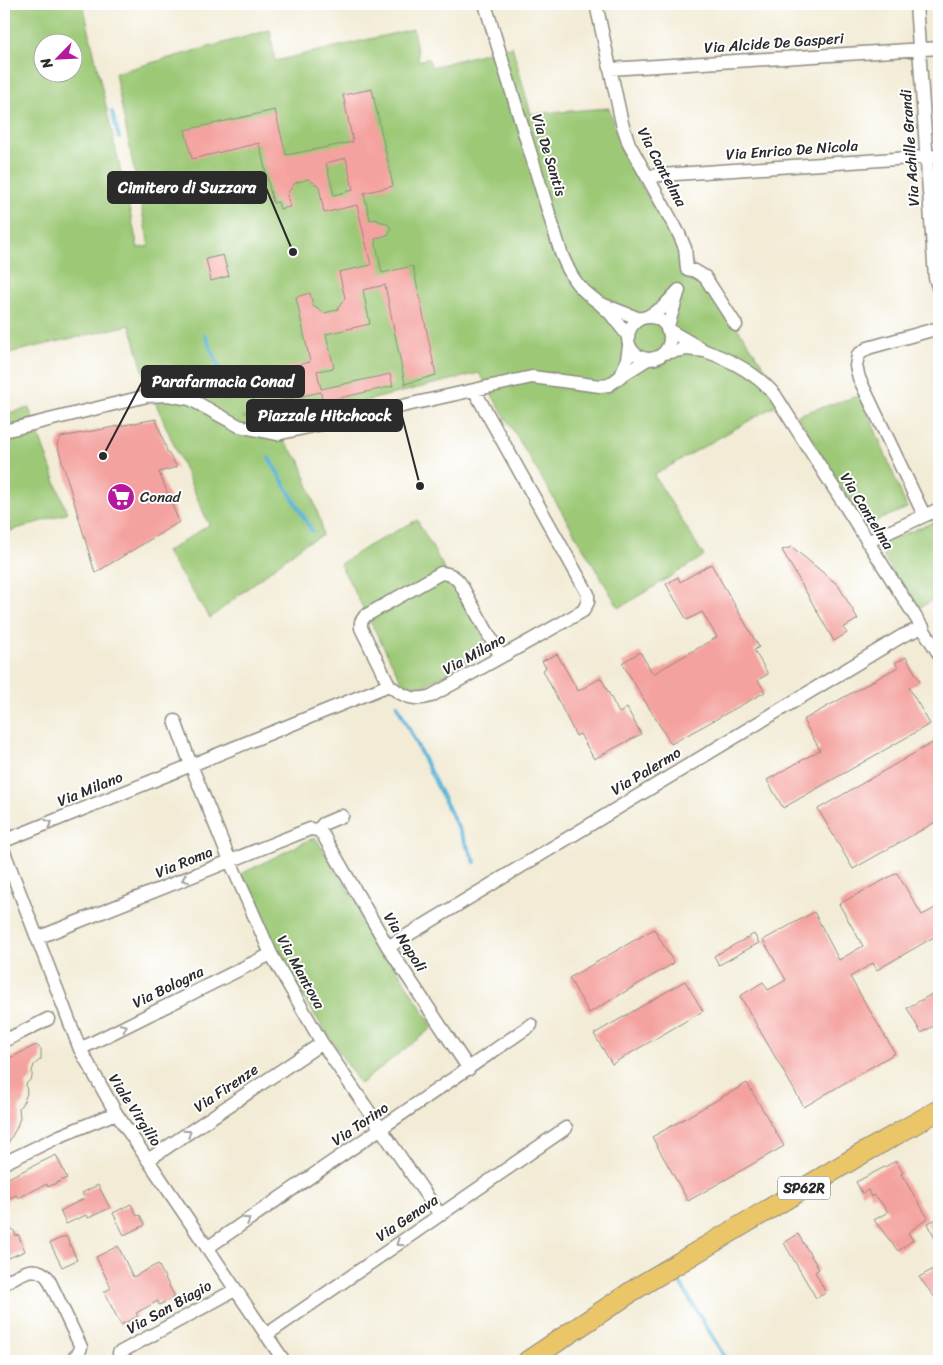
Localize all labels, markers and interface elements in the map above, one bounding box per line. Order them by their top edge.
street label: Via Alcide De Gasperi [703,25,846,61]
north arrow [32,32,82,82]
text: N [33,53,60,74]
street label: Via Achille Grandi [893,88,927,207]
street label: Via De Santis [524,111,574,200]
street label: Via Cantelma [630,122,694,212]
street label: Via Enrico De Nicola [725,132,859,168]
callout: Cimitero di Suzzara [108,172,266,203]
text: Cimitero di Suzzara [117,173,257,202]
callout: Parafarmacia Conad [142,366,304,397]
text: Parafarmacia Conad [152,367,296,396]
callout: Piazzale Hitchcock [247,400,402,431]
text: Piazzale Hitchcock [258,401,392,430]
street label: Via Cantelma [833,467,901,555]
supermarket icon: Conad [106,482,136,512]
place label: Conad [140,484,182,510]
street label: Via Milano [438,626,511,682]
street label: Via Palermo [606,740,686,802]
street label: Via Milano [53,764,127,814]
one-way arrow [44,819,53,829]
street label: Via Roma [151,839,217,885]
one-way arrow [181,874,189,884]
street label: Via Napoli [376,907,434,978]
street label: Via Mantova [270,930,332,1014]
street label: Via Bologna [128,958,209,1015]
one-way arrow [118,1023,127,1033]
street label: Via Firenze [188,1056,264,1119]
street label: Viale Virgilio [102,1068,169,1152]
street label: Via Torino [326,1095,394,1153]
one-way arrow [183,1130,192,1139]
road number: SP62R [778,1176,830,1200]
street label: Via Genova [370,1187,444,1249]
one-way arrow [241,1217,251,1226]
one-way arrow [396,1237,405,1246]
street label: Via San Biagio [122,1273,217,1341]

